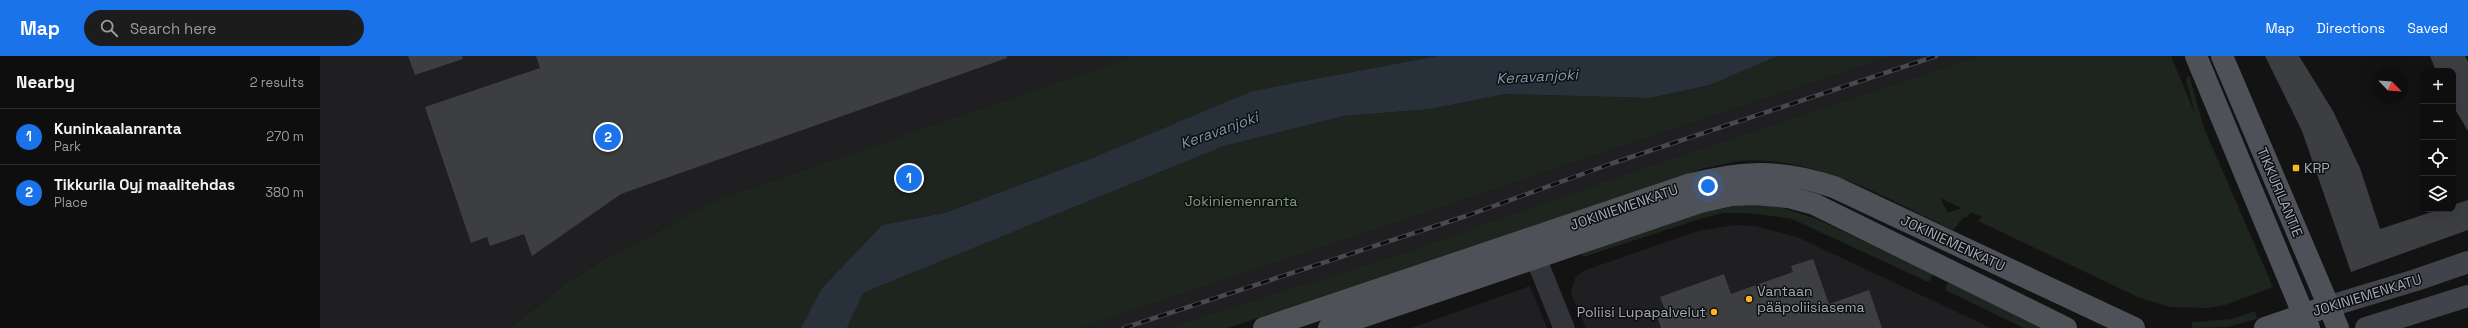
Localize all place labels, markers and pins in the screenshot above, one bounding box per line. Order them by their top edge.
pin: 2 [595,122,621,152]
place label: KRP [2304,159,2330,177]
pin: 1 [896,163,922,193]
marker: KRP [2291,163,2301,173]
place label: Vantaan pääpoliisiasema [1757,282,1865,316]
marker: Vantaan pääpoliisiasema [1744,294,1754,304]
place label: Poliisi Lupapalvelut [1577,303,1706,321]
marker: Poliisi Lupapalvelut [1709,307,1719,317]

